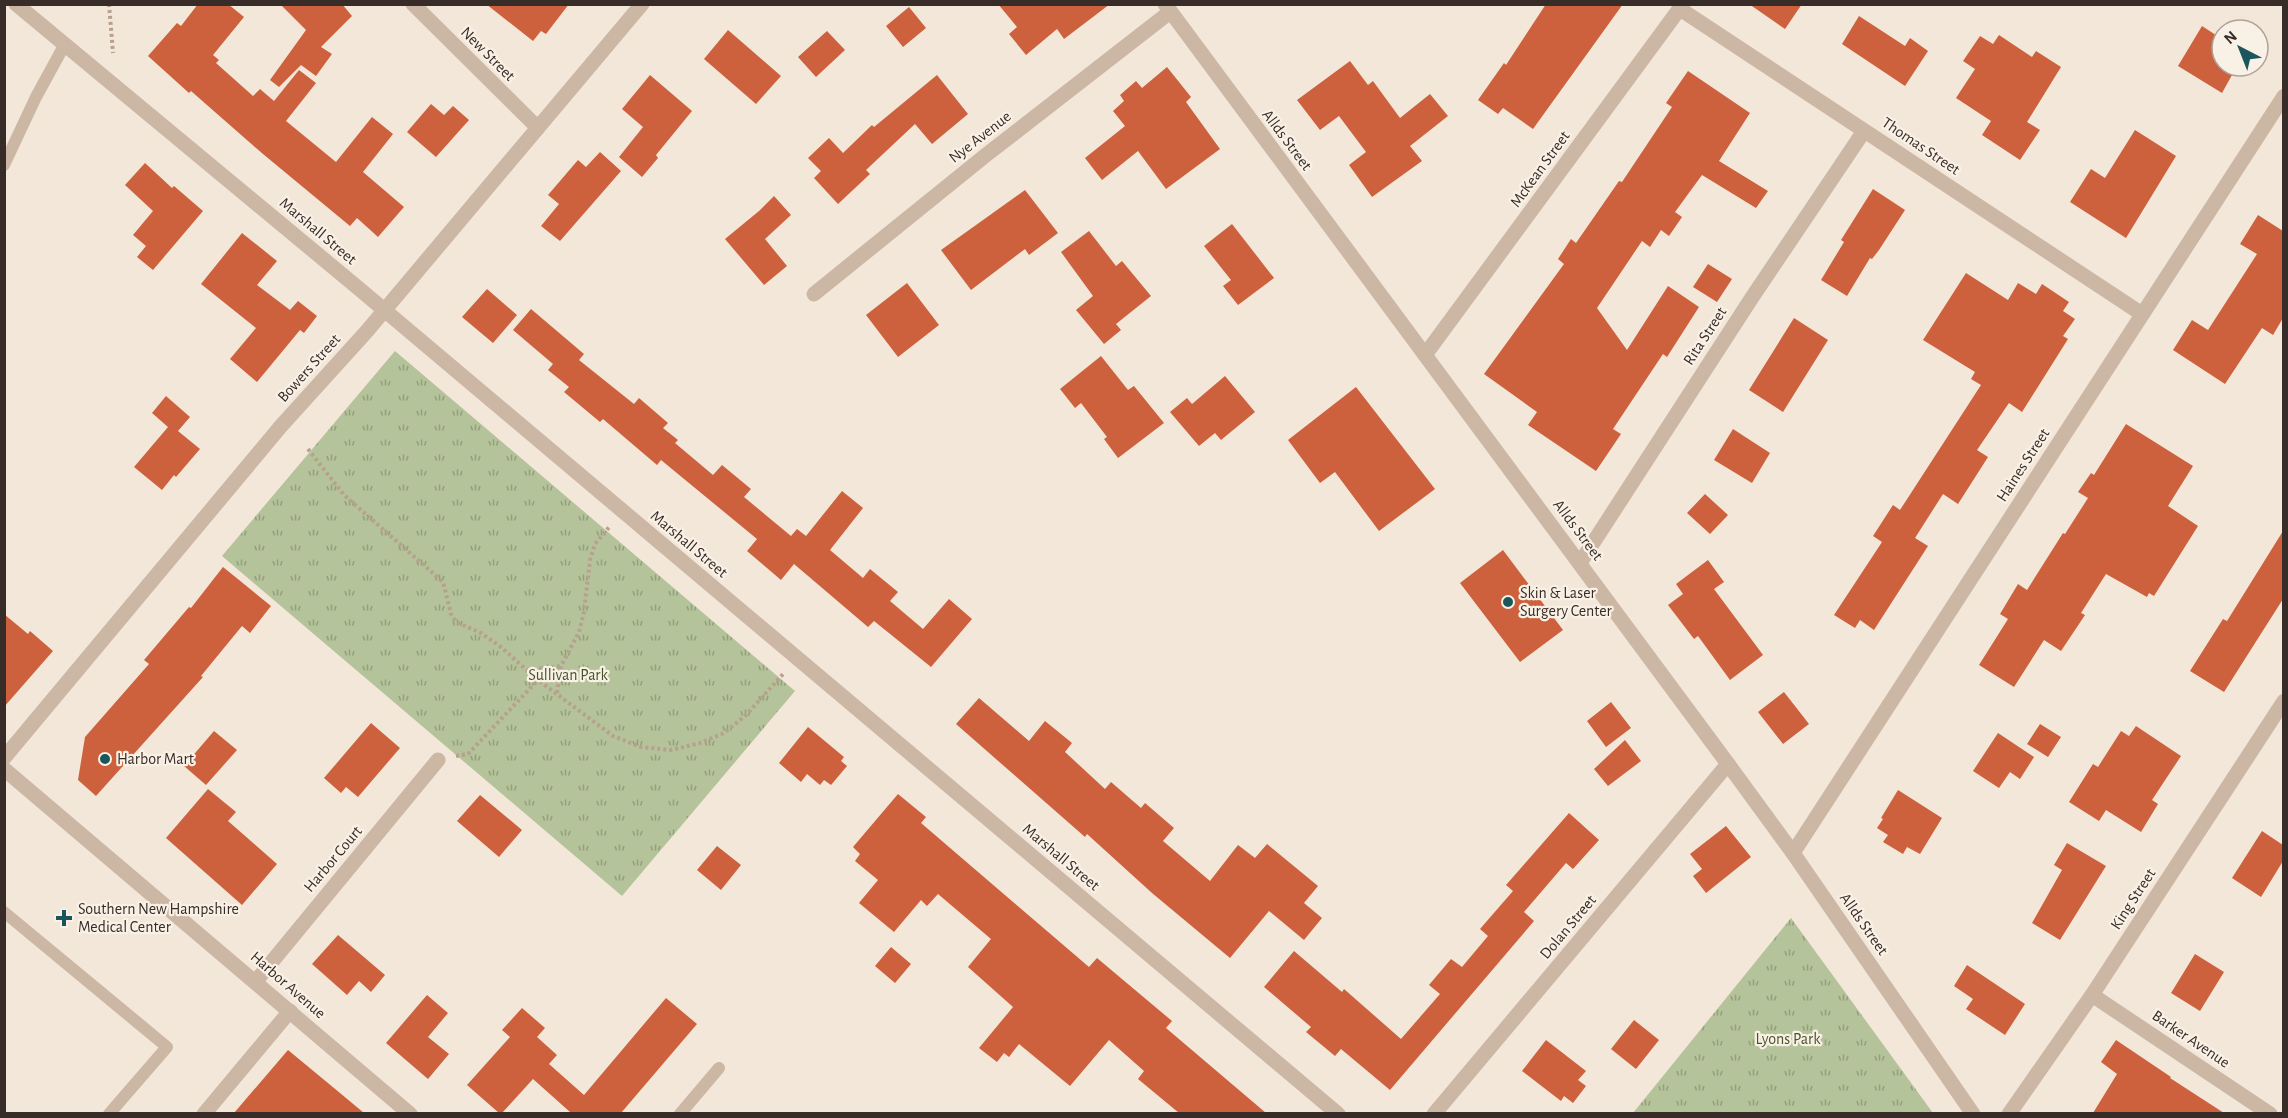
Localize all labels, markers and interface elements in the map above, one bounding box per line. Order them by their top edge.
north arrow [2210,18,2270,78]
street label: New Street [458,24,518,84]
text: N [2221,28,2240,47]
street label: Allds Street [1259,107,1315,173]
street label: Nye Avenue [946,108,1015,167]
street label: Thomas Street [1879,114,1963,178]
street label: McKean Street [1507,128,1573,210]
street label: Marshall Street [277,194,359,268]
street label: Rita Street [1680,304,1730,368]
street label: Bowers Street [274,331,344,405]
street label: Haines Street [1993,426,2053,504]
street label: Allds Street [1550,497,1606,563]
street label: Marshall Street [648,507,730,581]
place label: Skin & Laser Surgery Center [1520,585,1613,620]
marker: Skin & Laser Surgery Center [1501,595,1515,609]
park label: Sullivan Park [528,667,609,683]
place label: Harbor Mart [117,751,194,767]
marker: Harbor Mart [98,752,112,766]
street label: Marshall Street [1020,820,1102,894]
street label: Harbor Court [301,823,365,895]
street label: King Street [2108,866,2158,932]
street label: Allds Street [1837,890,1891,958]
street label: Dolan Street [1537,892,1599,962]
place label: Southern New Hampshire Medical Center [78,901,239,935]
marker: Southern New Hampshire Medical Center [55,909,73,927]
street label: Harbor Avenue [247,948,329,1022]
street label: Barker Avenue [2149,1007,2233,1071]
park label: Lyons Park [1755,1031,1821,1048]

